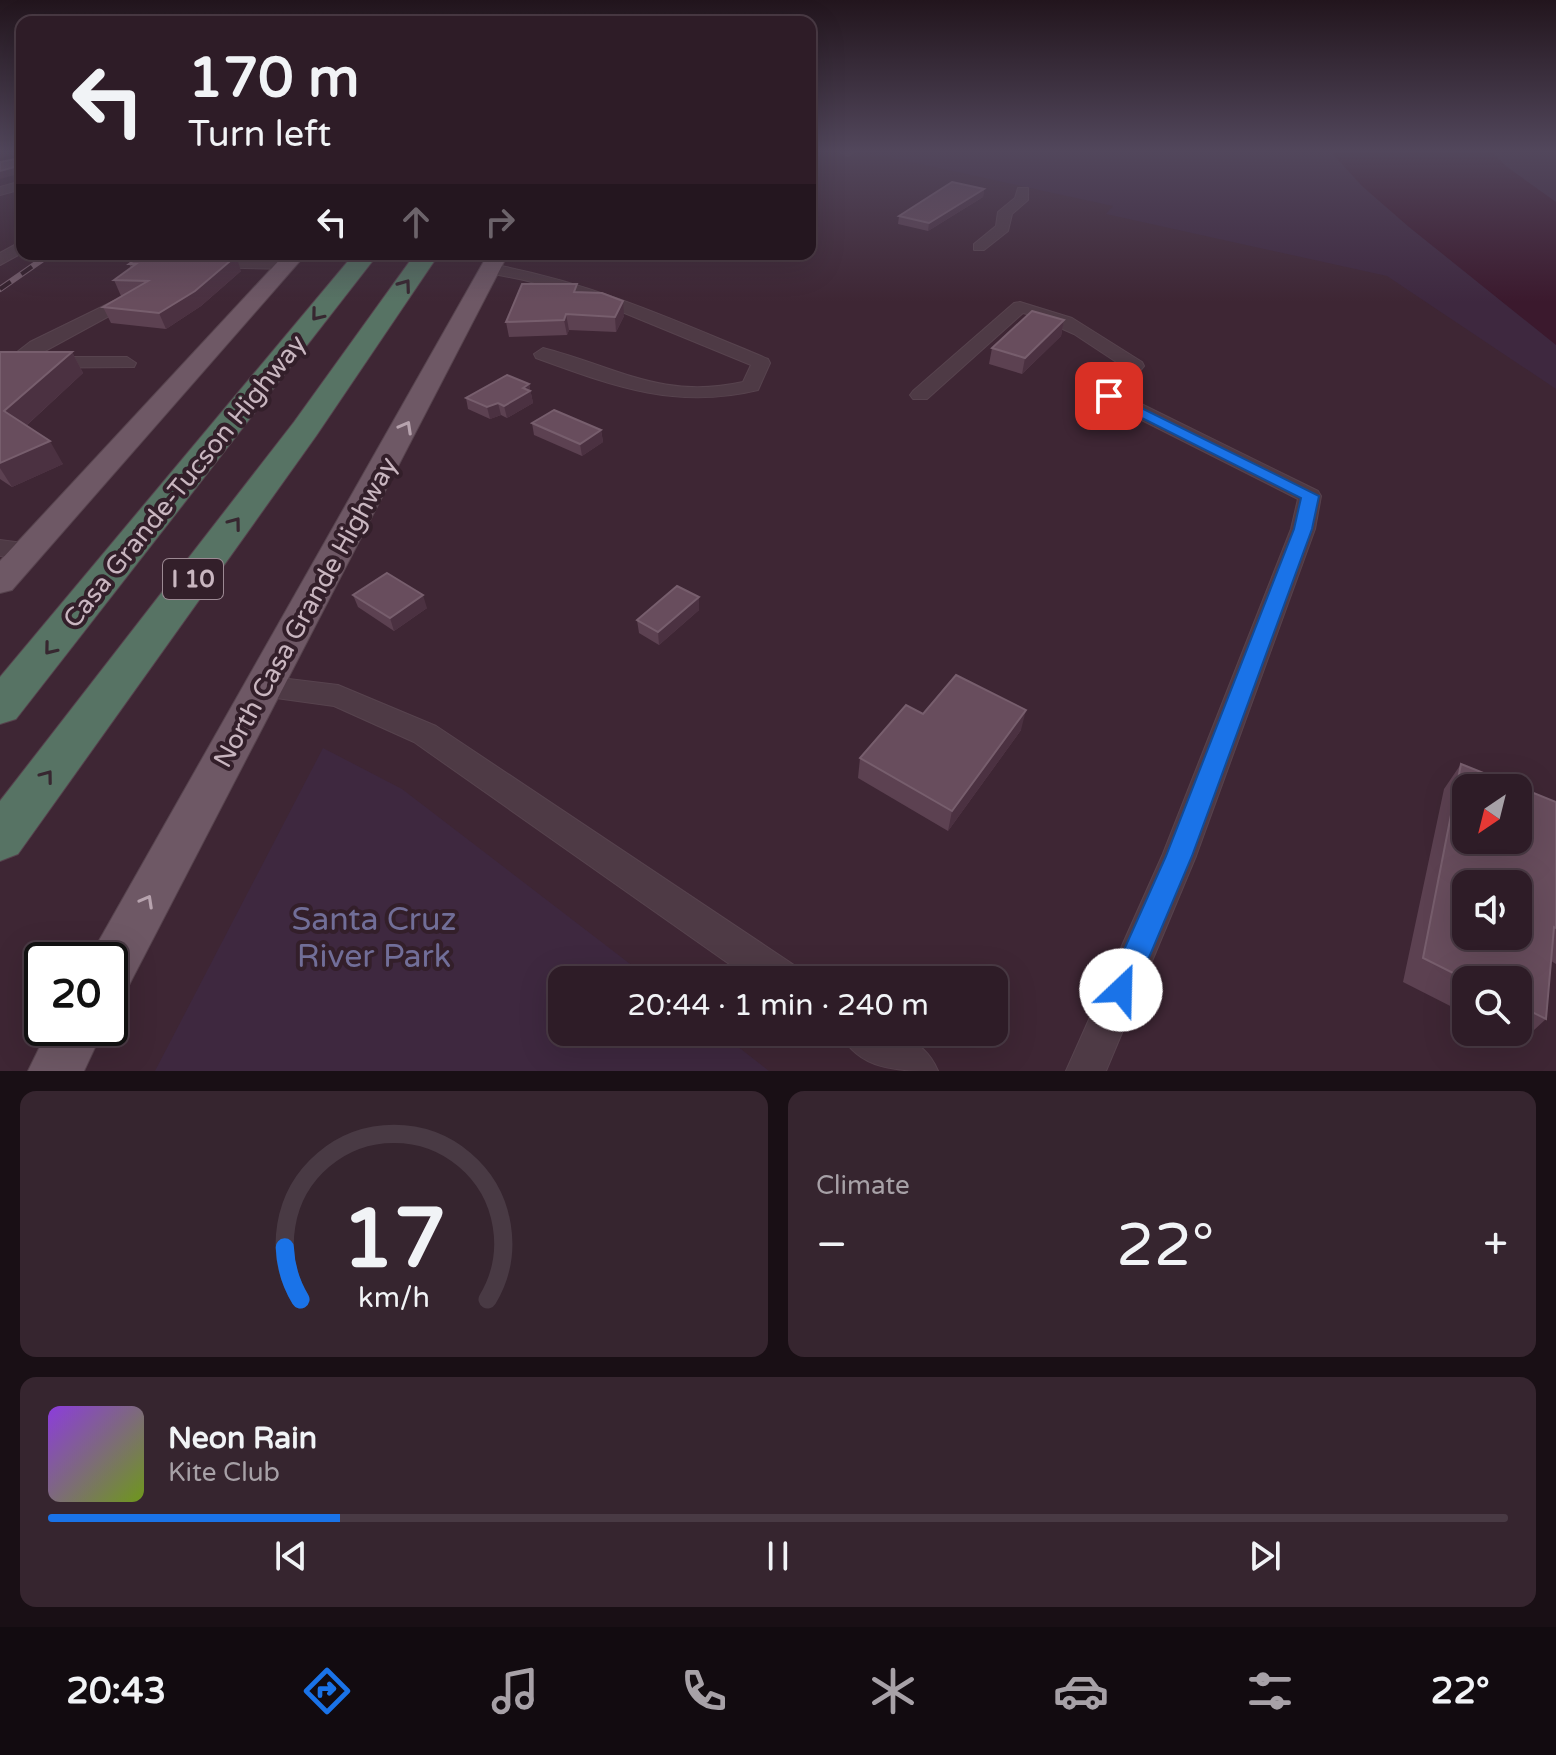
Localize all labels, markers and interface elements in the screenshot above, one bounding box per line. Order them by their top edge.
text: 170 m [188,45,359,112]
icon: left [56,48,160,152]
text: Turn left [188,113,331,156]
icon: left [310,200,354,244]
icon: ahead [394,200,438,244]
icon: right [478,200,522,244]
one-way arrow [395,279,409,293]
one-way arrow [313,306,327,321]
street label: Casa Grande-Tucson Highway [56,328,312,634]
pin [1075,362,1143,430]
icon: arrive [1087,374,1131,418]
one-way arrow [396,421,412,436]
street label: North Casa Grande Highway [207,452,404,773]
one-way arrow [226,517,240,531]
road number: I 10 [163,559,223,599]
one-way arrow [45,640,60,654]
one-way arrow [37,770,51,785]
north arrow [1452,774,1532,854]
map controls [1452,774,1532,1046]
button: sound [1452,870,1532,950]
one-way arrow [138,895,153,909]
park label: Santa Cruz River Park [291,901,457,976]
speed limit sign: 20 [24,942,128,1046]
position arrow [1079,948,1163,1032]
button: search [1452,966,1532,1046]
text: 20:44 · 1 min · 240 m [627,987,929,1024]
text: Climate [816,1170,910,1201]
text: 17 [342,1190,446,1290]
text: 22° [1116,1210,1214,1282]
text: − [816,1219,847,1272]
text: + [1483,1219,1508,1272]
text: km/h [358,1281,430,1315]
text: Neon Rain [168,1420,317,1457]
text: Kite Club [168,1457,280,1488]
icon: previous [269,1534,313,1578]
icon: pause [756,1534,800,1578]
icon: next [1243,1534,1287,1578]
icon: directions [299,1663,355,1719]
icon: music [487,1663,543,1719]
icon: phone [676,1663,732,1719]
icon: climate [865,1663,921,1719]
icon: car [1053,1663,1109,1719]
icon: filters [1242,1663,1298,1719]
text: 20:43 [66,1670,166,1713]
text: 22° [1431,1670,1490,1713]

